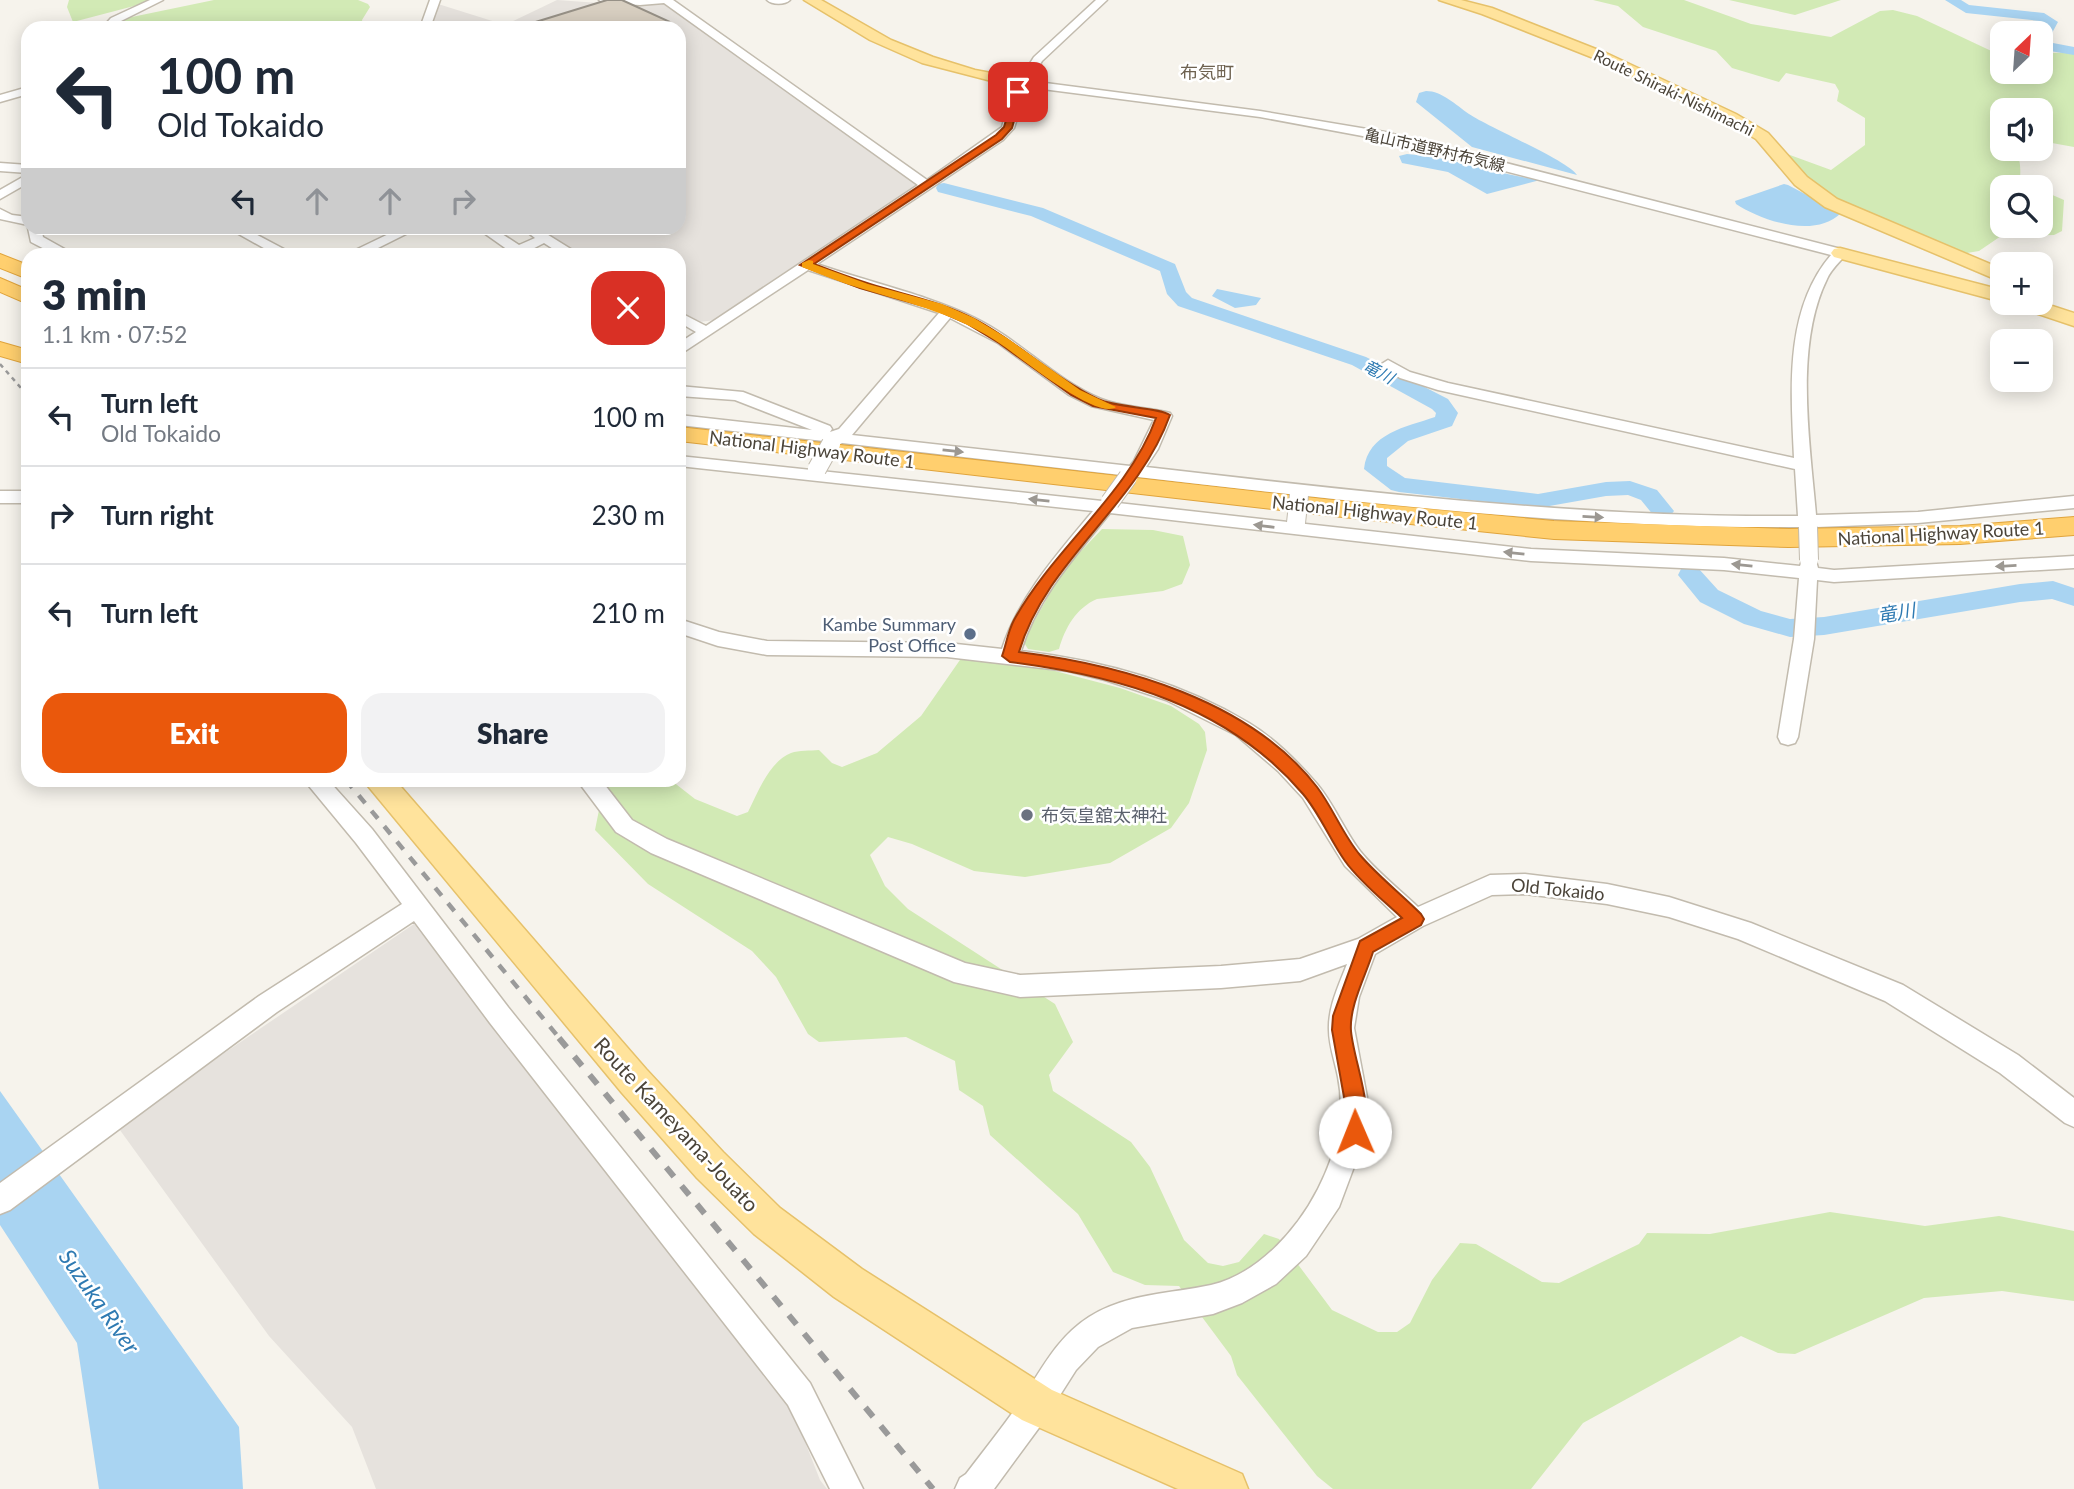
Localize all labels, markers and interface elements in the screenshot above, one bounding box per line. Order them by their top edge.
north arrow [1990,21,2053,84]
map controls [1990,21,2053,392]
street label: Route Shiraki-Nishimachi [1591,45,1757,139]
text: 100 m [157,46,295,104]
icon: left [42,49,133,140]
district label: 布気町 [1180,61,1234,83]
pin [988,62,1048,122]
icon: arrive [999,73,1037,111]
button: sound [1990,98,2053,161]
text: Old Tokaido [157,105,324,144]
street label: 亀山市道野村布気線 [1363,124,1507,174]
button: search [1990,175,2053,238]
icon: left [225,182,263,220]
icon: ahead [298,182,336,220]
icon: ahead [371,182,409,220]
icon: right [444,182,482,220]
button: + [1990,252,2053,315]
text: 3 min [42,269,147,319]
button: close [591,271,665,345]
text: 1.1 km · 07:52 [42,320,187,348]
button: − [1990,329,2053,392]
water label: 竜川 [1360,355,1399,388]
text: Turn left [101,387,198,419]
icon: left [42,398,80,436]
text: 100 m [592,401,665,433]
text: Old Tokaido [101,419,221,447]
street label: National Highway Route 1 [708,425,916,473]
one-way arrow [942,446,964,457]
street label: National Highway Route 1 [1271,490,1479,534]
one-way arrow [1027,494,1049,505]
icon: right [42,496,80,534]
text: Turn right [101,499,214,531]
text: 230 m [592,499,665,531]
one-way arrow [1582,512,1604,523]
street label: National Highway Route 1 [1837,517,2045,549]
one-way arrow [1253,521,1275,532]
one-way arrow [1503,547,1525,558]
one-way arrow [1730,560,1752,571]
one-way arrow [1995,561,2017,572]
icon: left [42,594,80,632]
text: Turn left [101,597,198,629]
text: 210 m [592,597,665,629]
water label: 竜川 [1875,597,1919,626]
place label: Kambe Summary Post Office [822,613,957,656]
marker: Kambe Summary Post Office [962,626,978,642]
button: Exit [42,693,347,773]
button: Share [361,693,665,773]
place label: 布気皇舘太神社 [1041,804,1167,826]
marker: 布気皇舘太神社 [1019,807,1035,823]
street label: Old Tokaido [1510,873,1606,905]
street label: Route Kameyama-Jouato [590,1032,764,1217]
position arrow [1318,1095,1392,1169]
water label: Suzuka River [54,1243,147,1360]

